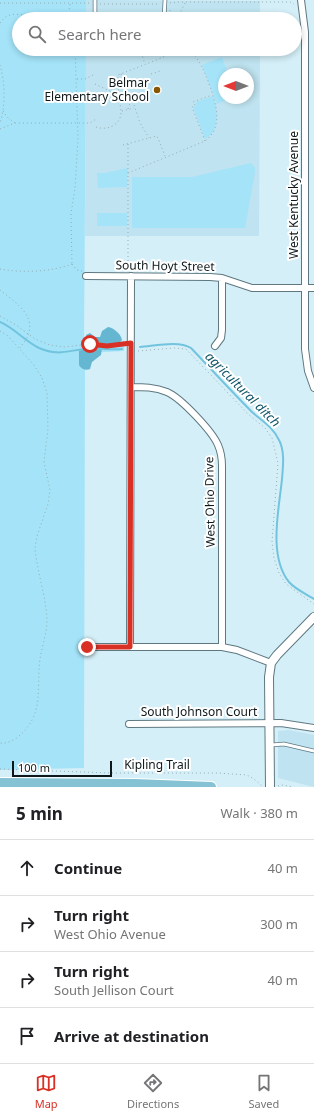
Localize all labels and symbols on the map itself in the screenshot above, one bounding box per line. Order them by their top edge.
north arrow [218,68,254,104]
place label: Belmar Elementary School [44,74,149,105]
marker: Belmar Elementary School [152,85,162,95]
street label: West Kentucky Avenue [285,131,302,259]
street label: South Hoyt Street [115,256,215,275]
route start [81,335,99,353]
water label: agricultural ditch [201,347,285,431]
street label: West Ohio Drive [200,456,219,548]
route end [78,638,96,656]
street label: South Johnson Court [141,703,258,720]
street label: Kipling Trail [124,756,190,773]
scale bar [12,759,112,778]

